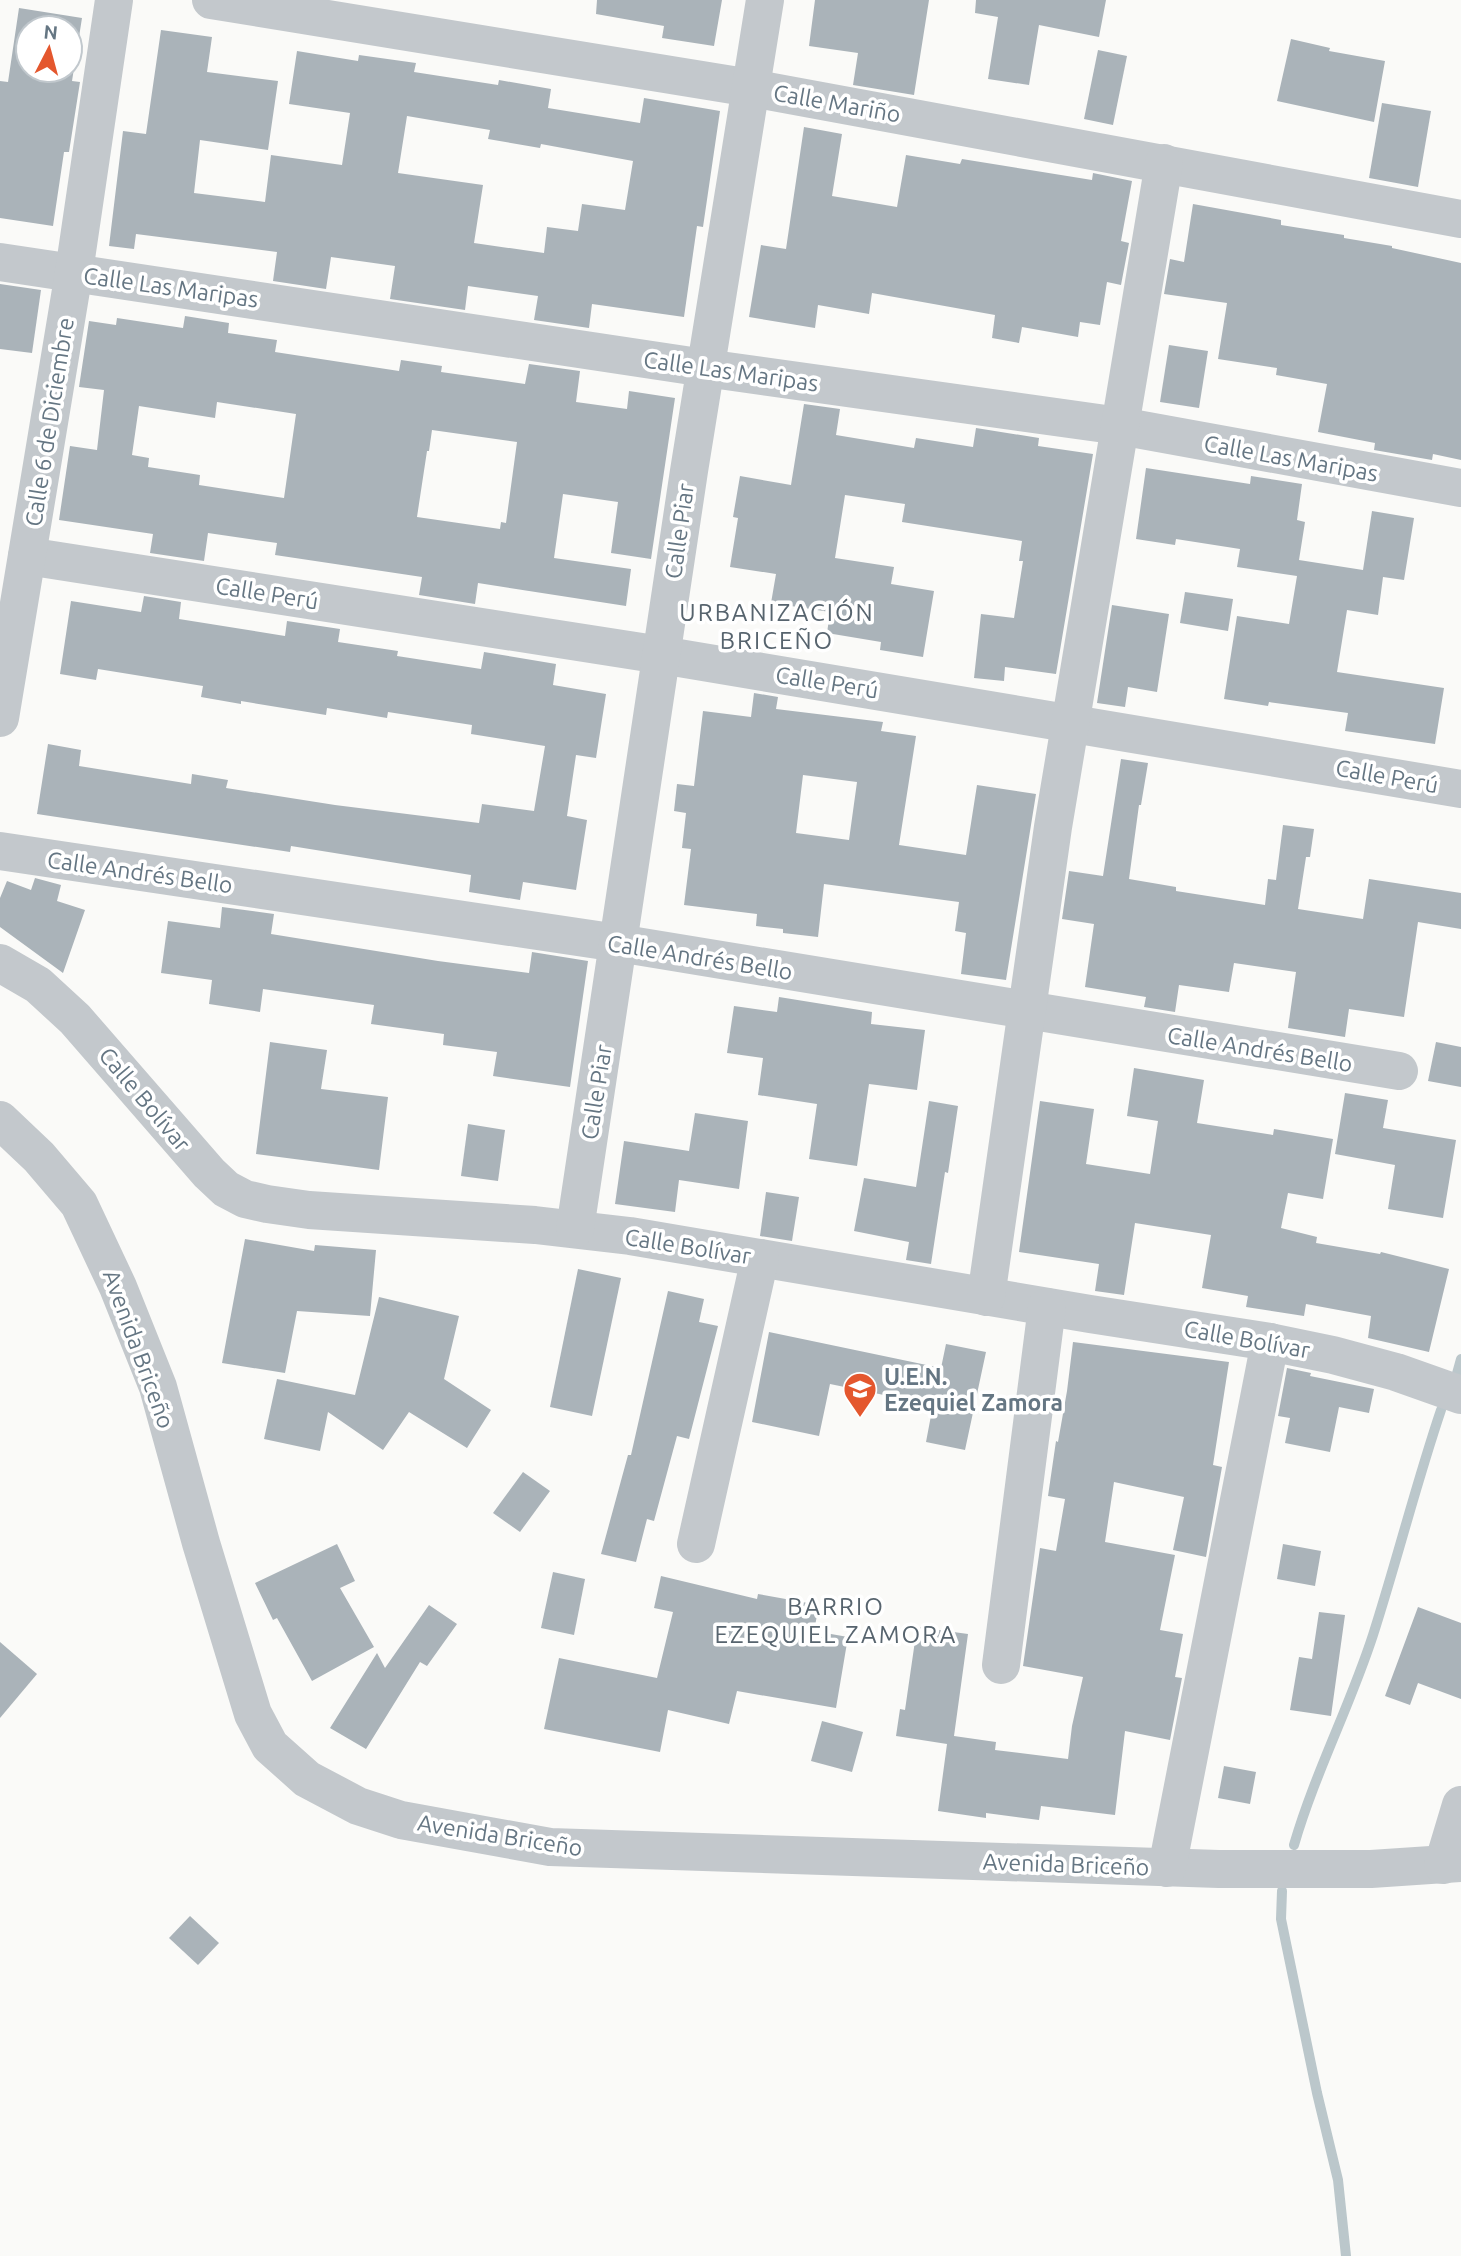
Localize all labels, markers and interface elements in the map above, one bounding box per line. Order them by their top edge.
north arrow [14,14,84,84]
text: N [43,20,59,44]
street label: Calle Mariño [771,80,903,126]
street label: Calle Las Maripas [82,262,260,312]
street label: Calle 6 de Diciembre [20,316,78,528]
street label: Calle Las Maripas [642,346,820,396]
street label: Calle Las Maripas [1202,430,1380,486]
street label: Calle Piar [660,482,698,580]
street label: Calle Perú [214,573,320,613]
district label: URBANIZACIÓN BRICEÑO [679,598,875,654]
street label: Calle Perú [774,662,880,702]
street label: Calle Perú [1334,755,1440,797]
street label: Calle Andrés Bello [46,847,234,897]
street label: Calle Andrés Bello [606,930,794,984]
street label: Calle Andrés Bello [1166,1022,1354,1076]
street label: Calle Bolívar [95,1042,196,1156]
street label: Calle Piar [576,1042,616,1141]
street label: Calle Bolívar [623,1224,753,1268]
street label: Avenida Briceño [99,1266,179,1432]
street label: Calle Bolívar [1182,1316,1312,1362]
place label: U.E.N. Ezequiel Zamora [884,1364,1063,1415]
school or university icon: U.E.N. Ezequiel Zamora [841,1370,879,1419]
district label: BARRIO EZEQUIEL ZAMORA [715,1593,957,1648]
street label: Avenida Briceño [416,1810,584,1860]
street label: Avenida Briceño [982,1849,1150,1879]

